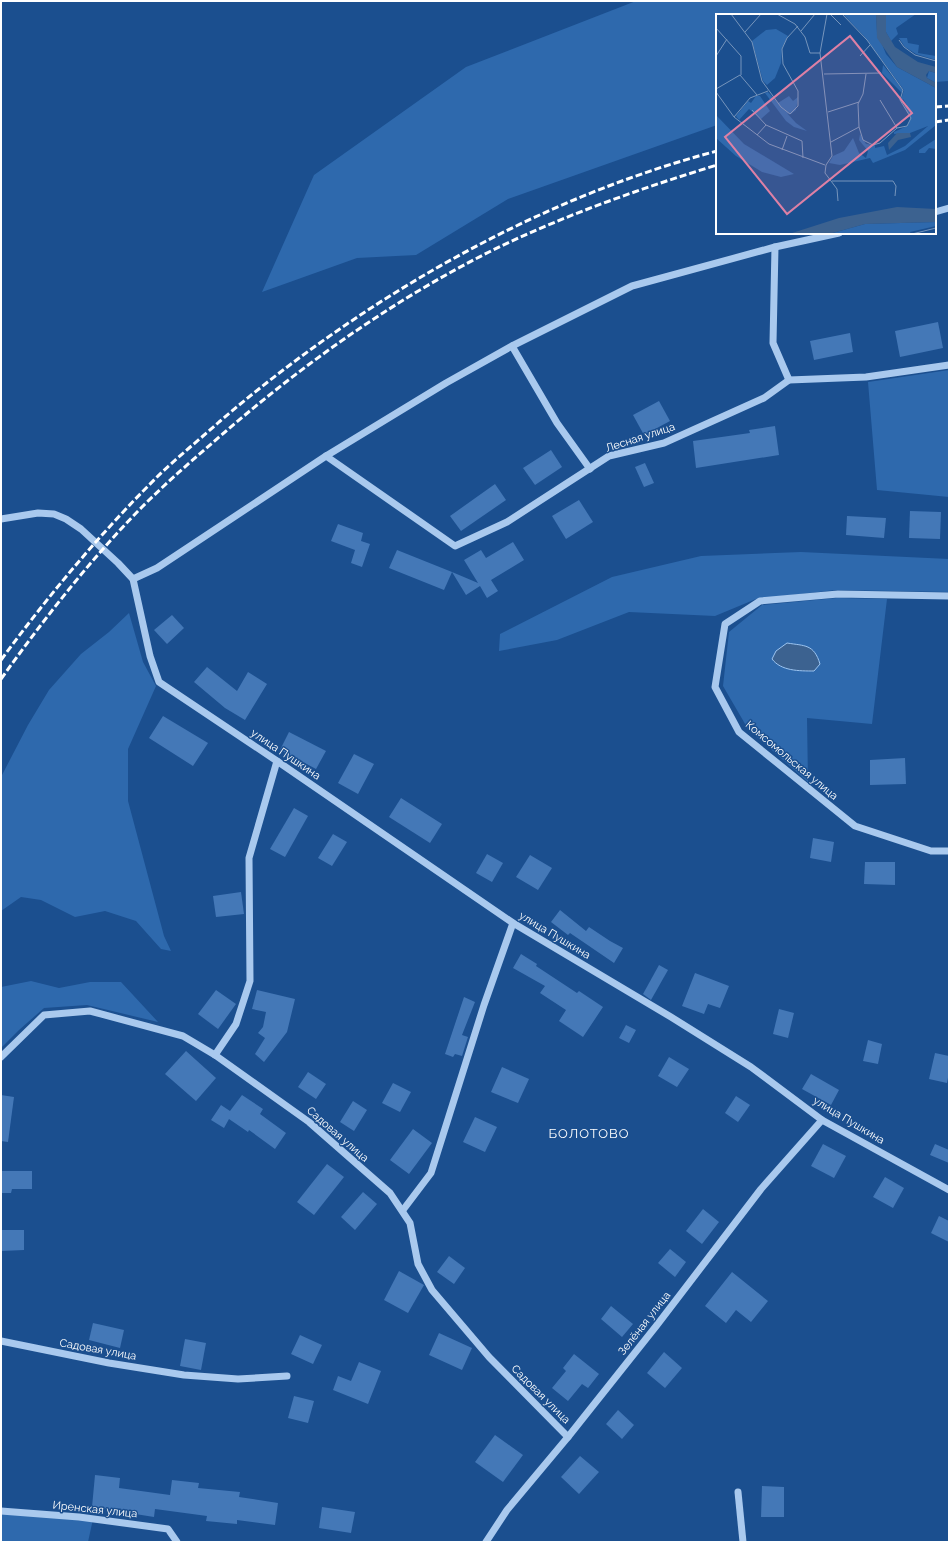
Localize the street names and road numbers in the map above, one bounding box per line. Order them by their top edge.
street label: Лесная улица [604,420,677,455]
street label: Комсомольская улица [743,718,840,803]
street label: улица Пушкина [248,726,323,783]
street label: улица Пушкина [517,909,593,962]
street label: улица Пушкина [811,1094,887,1147]
street label: Садовая улица [304,1104,371,1165]
street label: Зелёная улица [616,1289,673,1358]
street label: Садовая улица [59,1336,137,1363]
street label: Садовая улица [509,1362,573,1426]
street label: Иренская улица [52,1499,138,1520]

